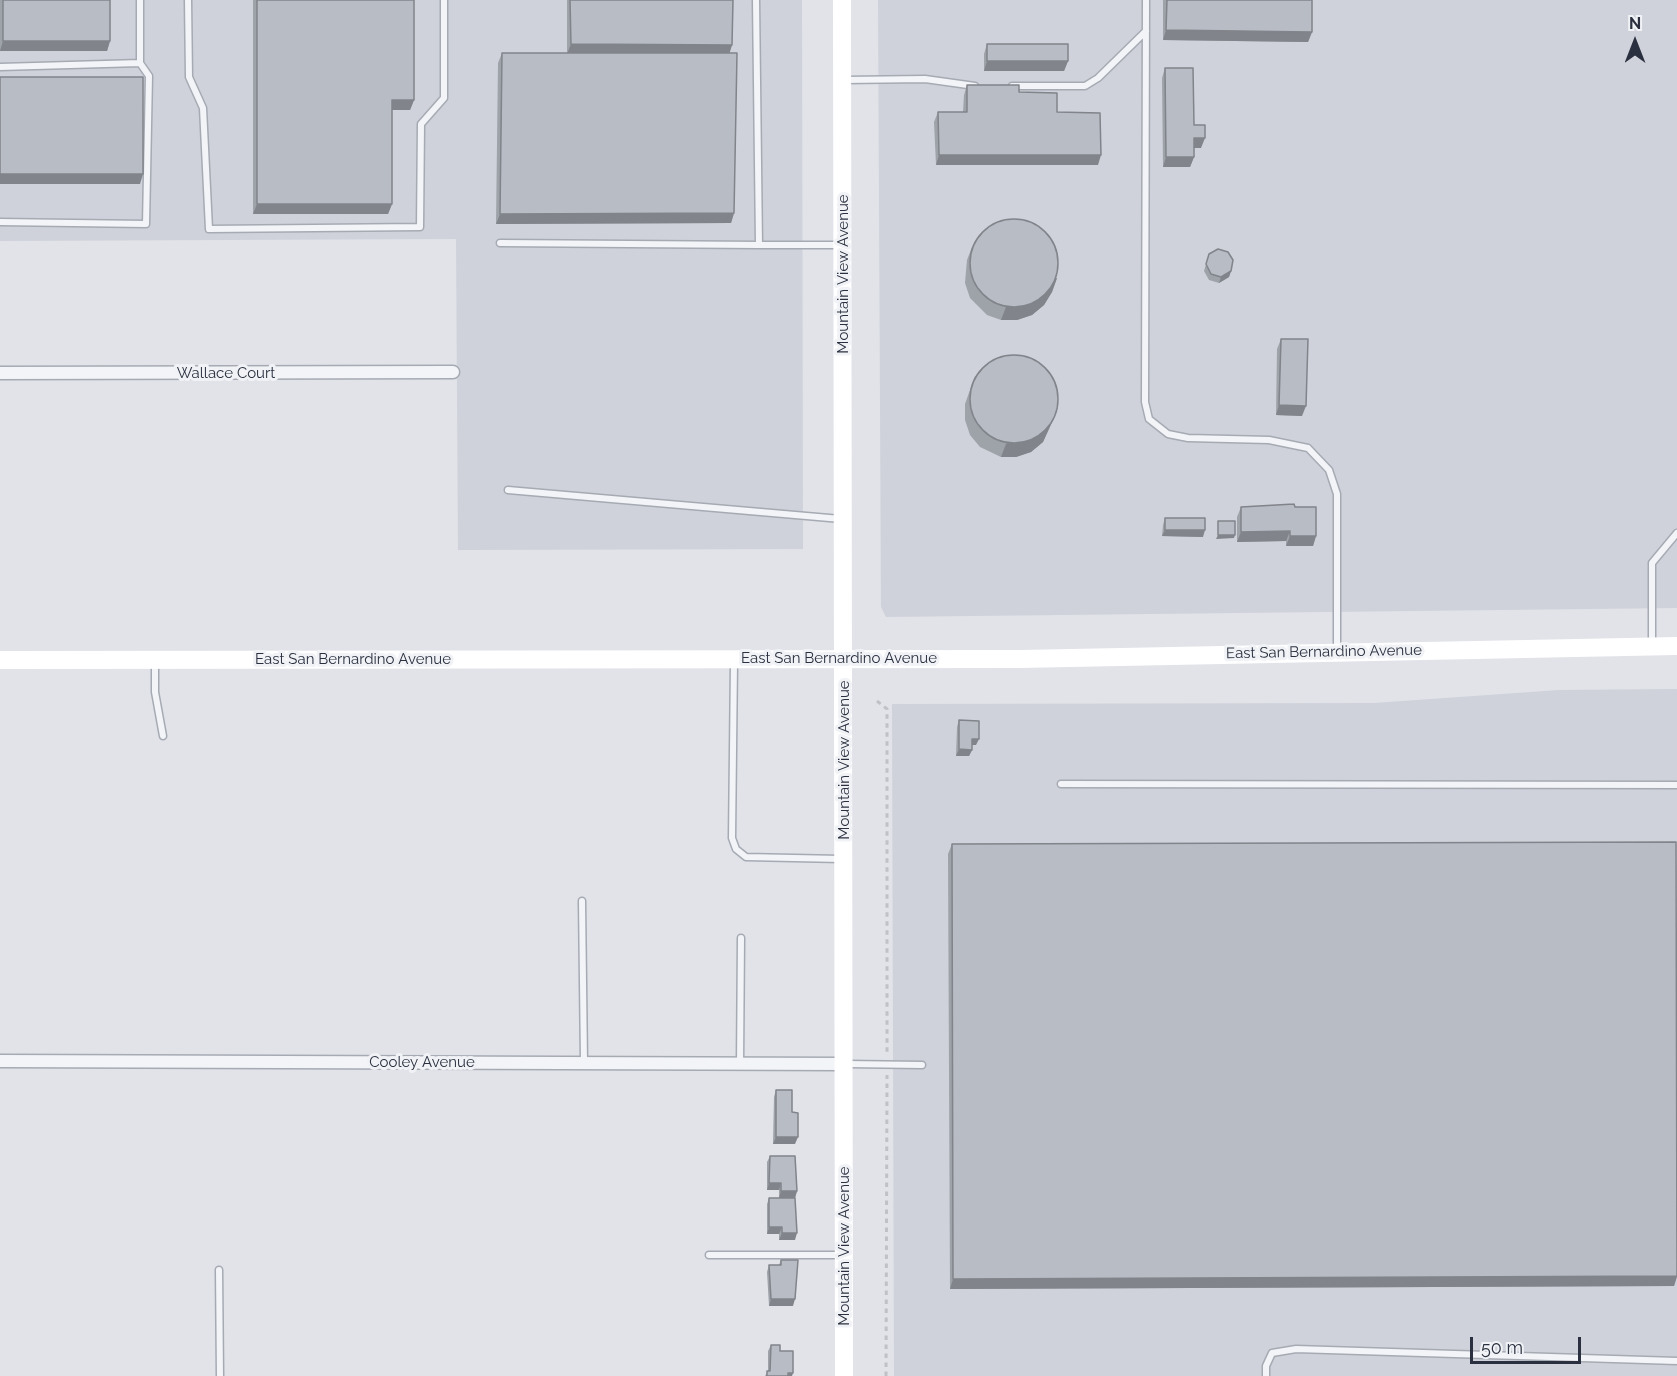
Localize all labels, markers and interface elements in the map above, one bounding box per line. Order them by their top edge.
north arrow [1605,12,1665,72]
text: N [1629,14,1641,33]
street label: Mountain View Avenue [834,194,852,354]
street label: Wallace Court [177,364,275,382]
street label: East San Bernardino Avenue [1226,641,1422,663]
street label: East San Bernardino Avenue [741,649,937,667]
street label: East San Bernardino Avenue [255,650,451,668]
street label: Mountain View Avenue [835,680,853,840]
street label: Cooley Avenue [369,1053,475,1071]
street label: Mountain View Avenue [835,1166,853,1326]
scale bar [1473,1325,1584,1363]
text: 50 m [1481,1337,1523,1358]

